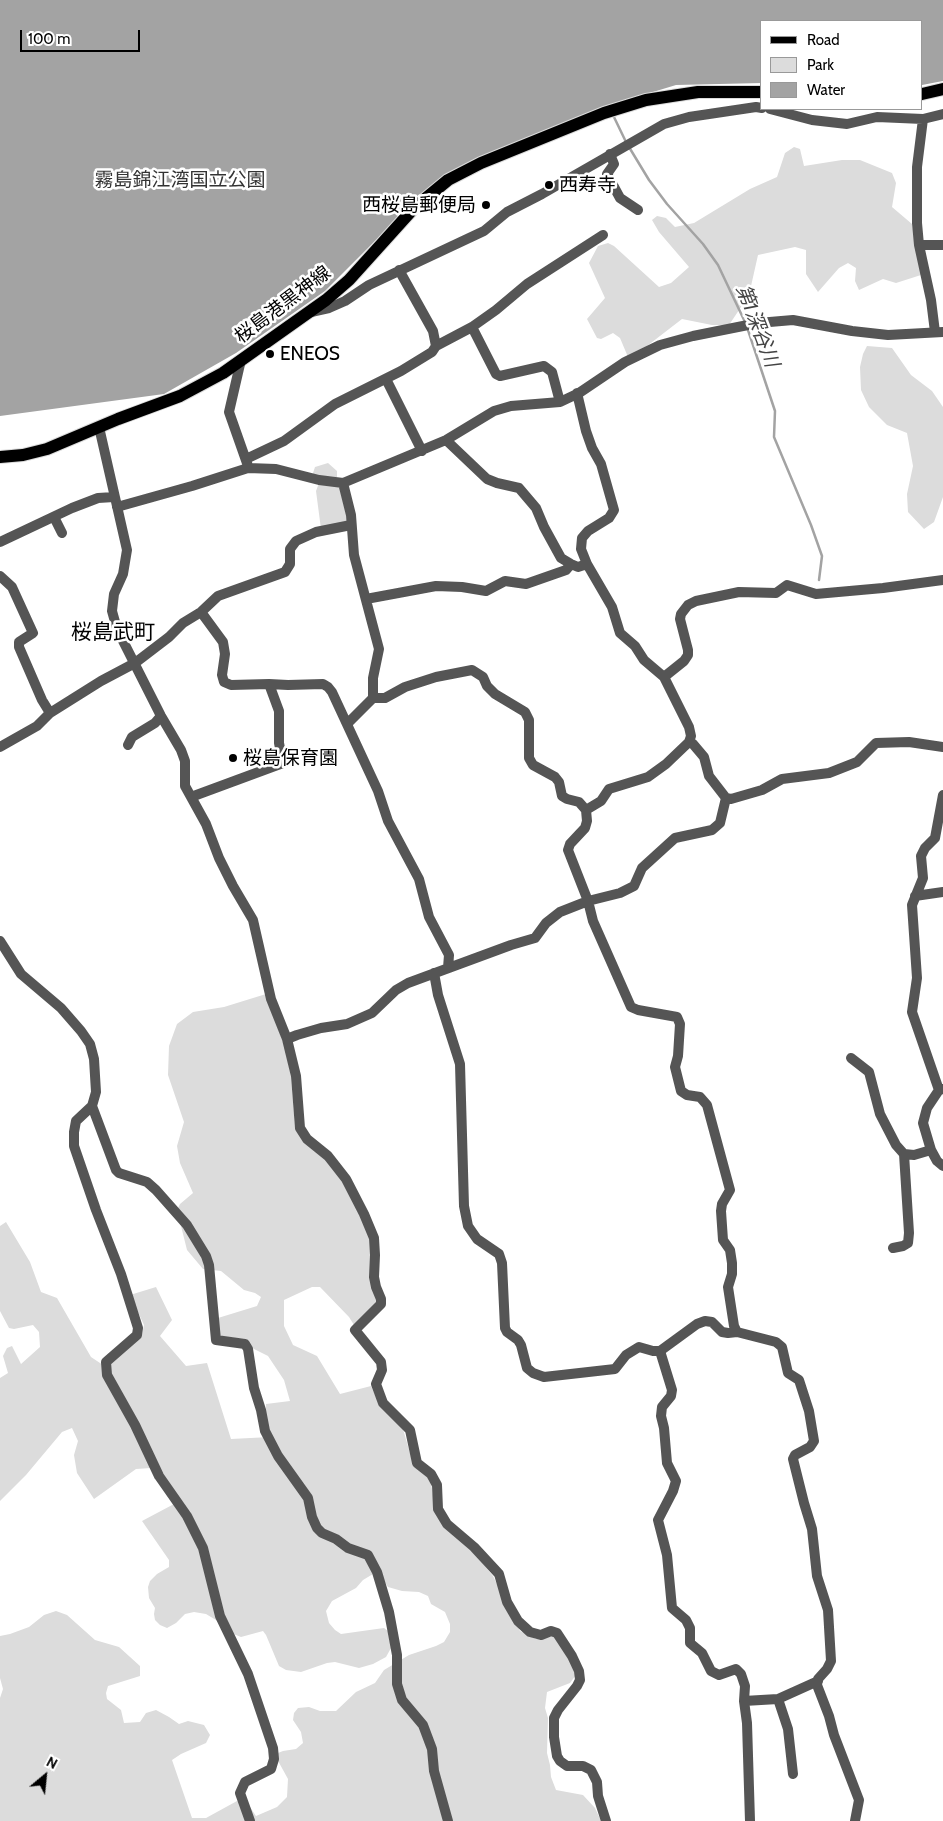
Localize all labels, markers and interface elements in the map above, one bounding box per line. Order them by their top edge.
scale bar [22,20,142,52]
legend [760,20,923,110]
text: 100 m [28,30,70,48]
text: Road [807,31,840,49]
text: Park [807,56,834,74]
text: Water [807,81,845,99]
park label: 霧島錦江湾国立公園 [95,169,265,191]
place label: 西寿寺 [559,174,616,196]
marker: 西寿寺 [543,179,555,191]
place label: 西桜島郵便局 [362,194,476,216]
marker: 西桜島郵便局 [480,199,492,211]
street label: 桜島港黒神線 [231,262,335,348]
water label: 第1深谷川 [730,281,784,371]
place label: ENEOS [280,343,340,365]
marker: ENEOS [264,348,276,360]
district label: 桜島武町 [71,620,155,646]
place label: 桜島保育園 [243,747,338,769]
marker: 桜島保育園 [227,752,239,764]
north arrow [20,1751,70,1801]
text: N [43,1752,61,1773]

